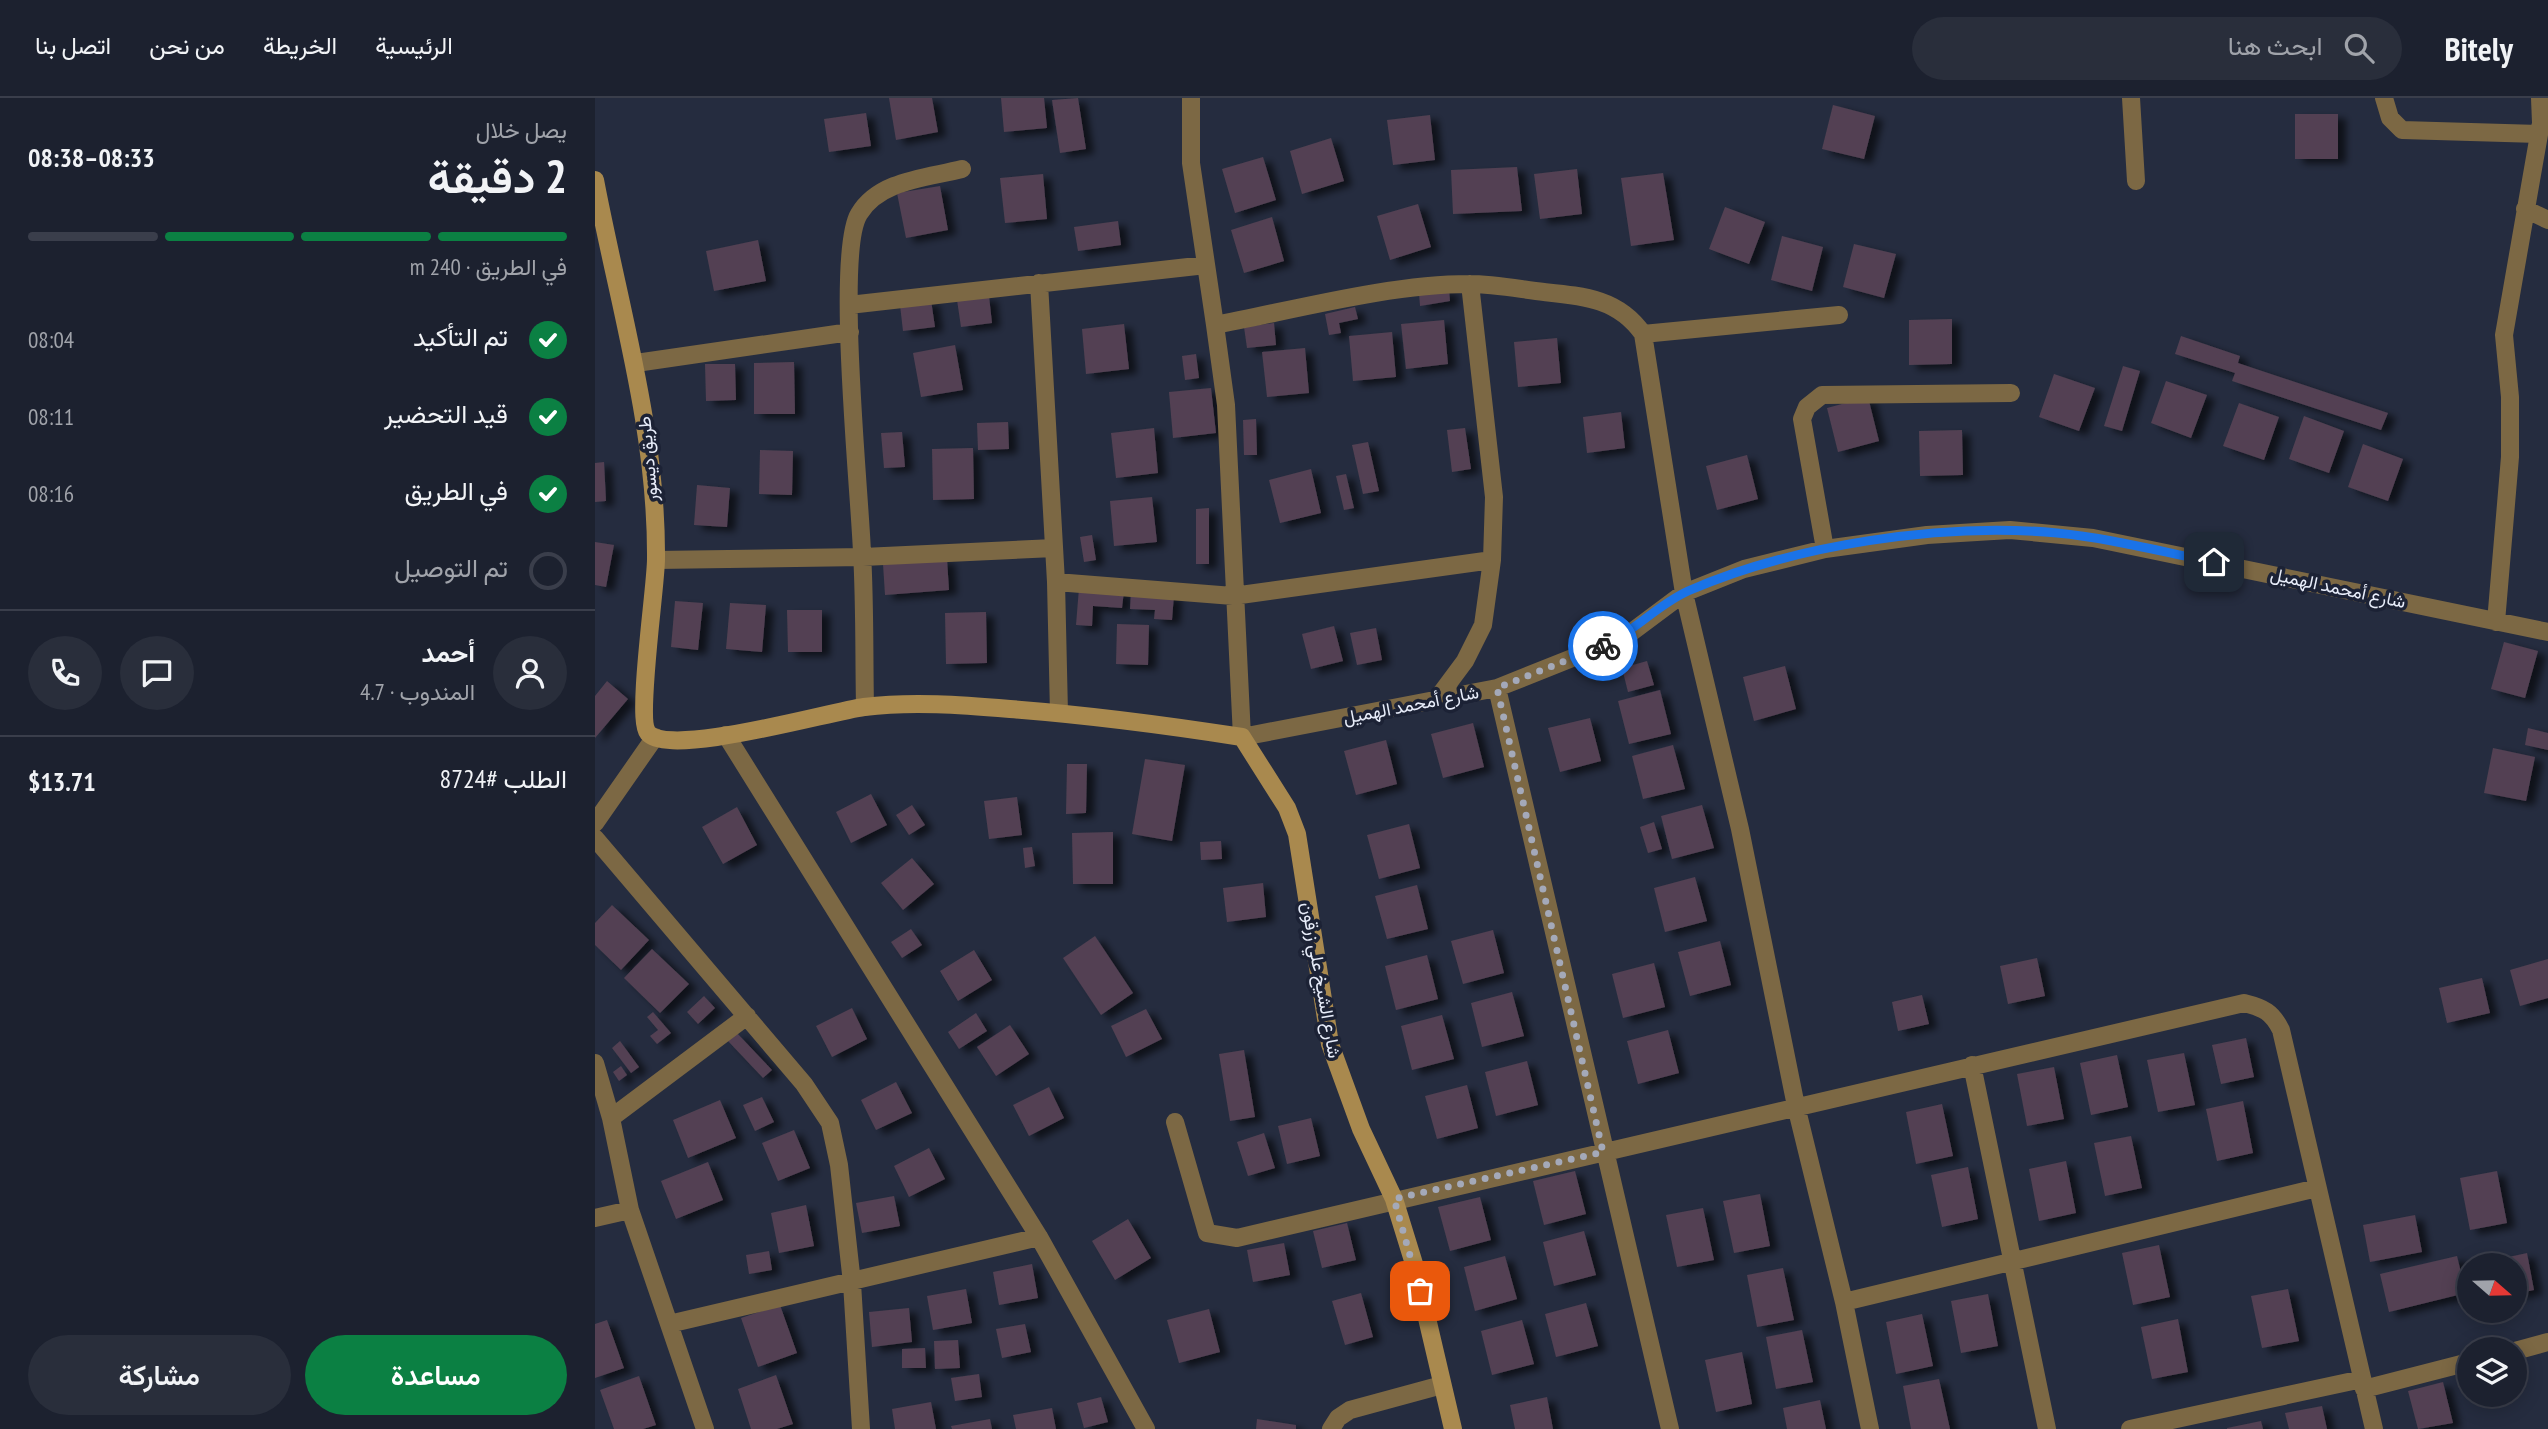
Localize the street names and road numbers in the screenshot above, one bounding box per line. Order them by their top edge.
street label: طريق ديسور [632,415,663,504]
street label: شارع أمحمد الهميل [2268,562,2408,614]
street label: شارع أمحمد الهميل [1341,680,1481,730]
street label: شارع الشيخ علي زرقون [1292,900,1347,1060]

